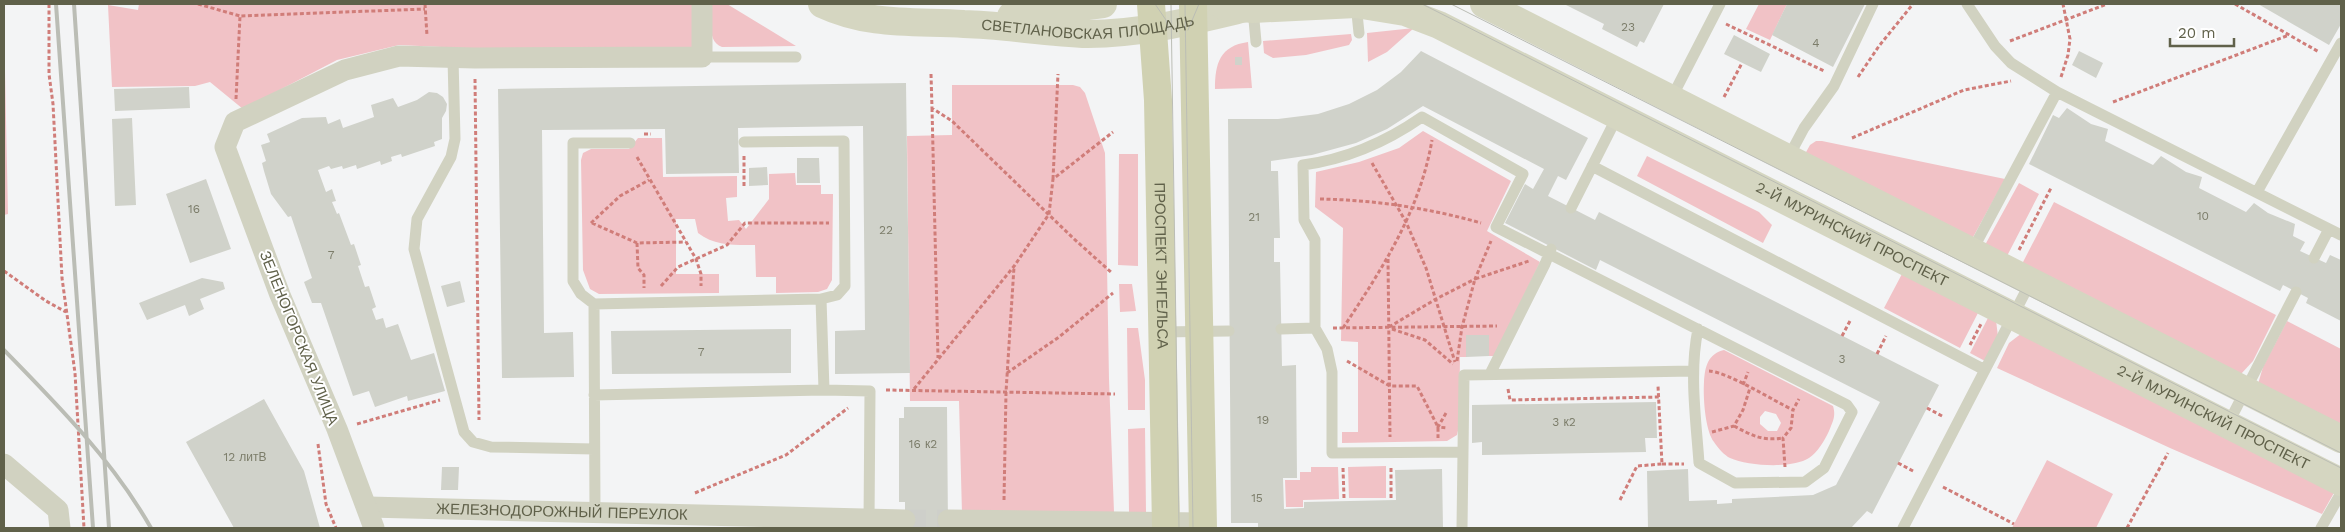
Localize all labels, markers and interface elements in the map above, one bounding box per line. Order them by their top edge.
street label: СВЕТЛАНОВСКАЯ ПЛОЩАДЬ [981,11,1196,43]
scale bar [2170,15,2234,47]
house number: 23 [1621,20,1635,34]
text: 20 m [2178,24,2216,42]
house number: 4 [1812,36,1820,50]
street label: 2-Й МУРИНСКИЙ ПРОСПЕКТ [1753,178,1951,291]
street label: ПРОСПЕКТ ЭНГЕЛЬСА [1151,182,1172,349]
house number: 16 [188,202,200,216]
house number: 10 [2197,209,2209,223]
house number: 21 [1248,210,1260,224]
house number: 22 [879,223,893,237]
street label: ЗЕЛЕНОГОРСКАЯ УЛИЦА [256,248,342,428]
house number: 7 [328,248,335,262]
house number: 7 [698,345,705,359]
house number: 3 [1839,352,1846,366]
street label: 2-Й МУРИНСКИЙ ПРОСПЕКТ [2114,361,2313,474]
house number: 19 [1257,413,1269,427]
house number: 3 к2 [1552,415,1576,429]
house number: 16 к2 [909,437,937,451]
house number: 12 литВ [224,450,266,464]
house number: 15 [1251,491,1263,505]
street label: ЖЕЛЕЗНОДОРОЖНЫЙ ПЕРЕУЛОК [436,500,688,524]

